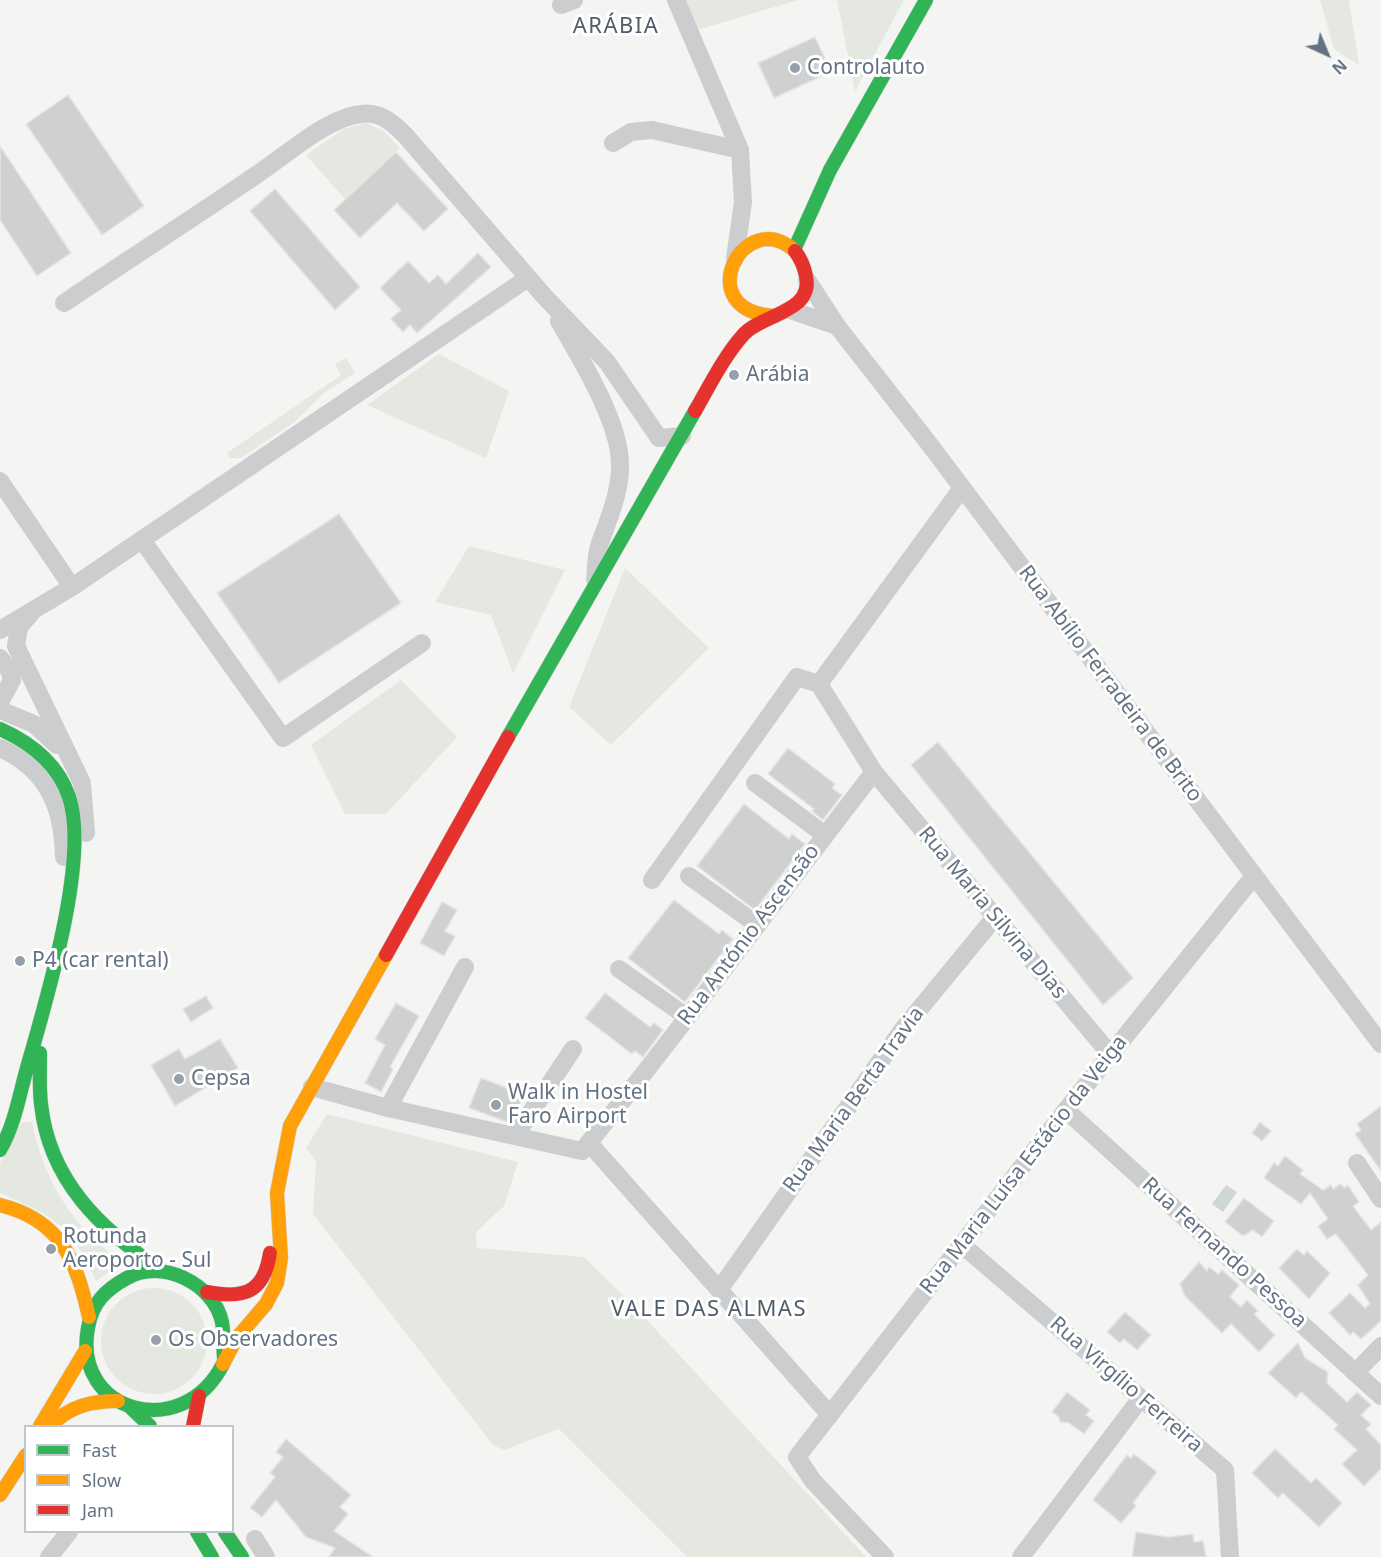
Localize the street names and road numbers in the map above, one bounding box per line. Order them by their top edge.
street label: Rua Abílio Ferradeira de Brito [1013,561,1207,807]
street label: Rua Maria Silvina Dias [913,822,1071,1004]
street label: Rua António Ascensão [673,840,825,1030]
street label: Rua Maria Berta Travia [778,1002,930,1198]
street label: Rua Maria Luísa Estácio da Veiga [915,1031,1133,1299]
street label: Rua Fernando Pessoa [1137,1172,1311,1334]
street label: Rua Virgílio Ferreira [1045,1312,1207,1458]

